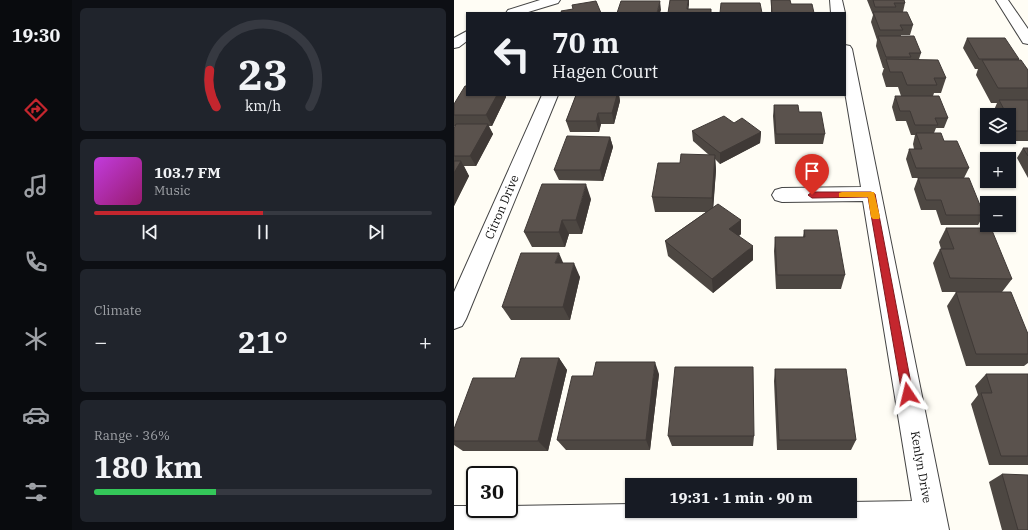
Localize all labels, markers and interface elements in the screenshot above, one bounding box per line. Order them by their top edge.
text: 19:30 [12,24,60,47]
text: 70 m [552,24,619,61]
icon: left [486,28,538,80]
text: 23 [238,47,288,101]
text: Hagen Court [552,60,658,83]
icon: directions [22,96,50,124]
text: km/h [245,96,281,115]
map controls [980,108,1016,232]
button: layers [980,108,1016,144]
button: + [980,152,1016,188]
pin [795,154,829,195]
icon: arrive [801,160,823,182]
text: 103.7 FM [154,163,221,182]
icon: music [22,172,50,200]
street label: Citron Drive [481,172,522,241]
text: Music [154,182,191,199]
button: − [980,196,1016,232]
icon: previous [139,221,161,243]
icon: pause [252,221,274,243]
icon: next [365,221,387,243]
icon: phone [22,248,50,276]
text: Climate [94,302,141,319]
text: 21° [238,322,288,361]
icon: climate [22,325,50,353]
text: − [94,327,107,356]
text: + [419,327,432,356]
position arrow [887,373,929,415]
icon: car [22,401,50,429]
text: Range · 36% [94,427,170,444]
street label: Kenlyn Drive [908,430,935,504]
text: 180 km [94,447,203,486]
speed limit sign: 30 [466,466,518,518]
icon: filters [22,478,50,506]
text: 19:31 · 1 min · 90 m [669,488,813,507]

